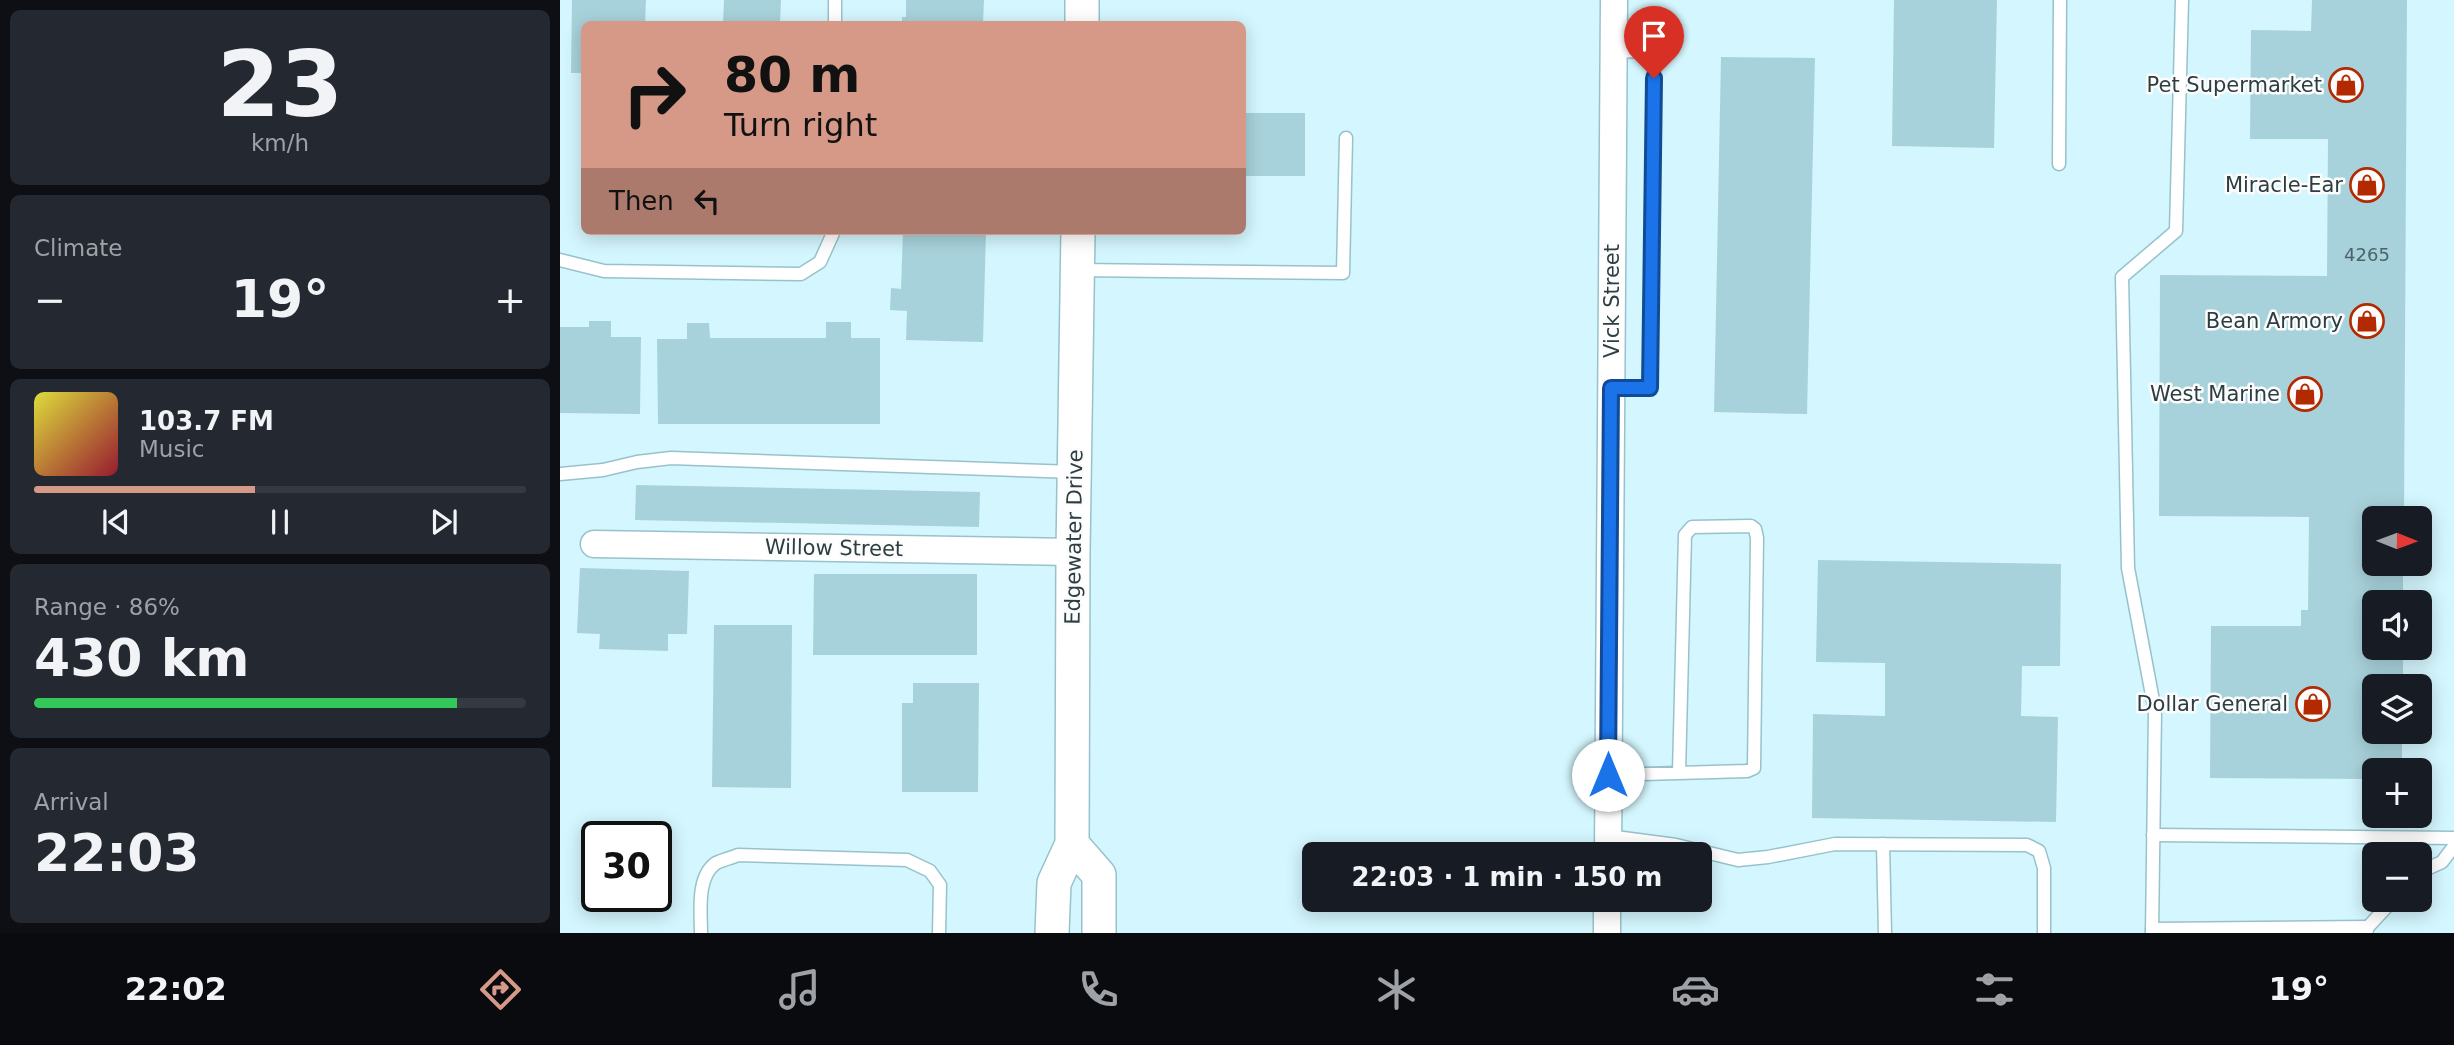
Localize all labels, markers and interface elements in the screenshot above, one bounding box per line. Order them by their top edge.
pin [1624,6,1684,78]
icon: arrive [1635,17,1673,55]
text: 23 [217,32,343,137]
text: 80 m [724,47,860,104]
icon: right [609,49,700,140]
shop icon: Pet Supermarket [2327,66,2365,104]
place label: Pet Supermarket [2147,73,2322,97]
text: Turn right [724,106,877,144]
text: km/h [251,130,309,156]
shop icon: Miracle-Ear [2348,166,2386,204]
place label: Miracle-Ear [2225,173,2343,197]
icon: left [688,182,726,220]
text: Then [609,186,674,216]
text: Climate [34,235,123,261]
street label: Vick Street [1600,244,1624,358]
house number: 4265 [2344,244,2390,265]
text: 19° [231,269,329,329]
text: − [34,278,66,322]
text: + [494,278,526,322]
shop icon: Bean Armory [2348,302,2386,340]
place label: Bean Armory [2206,309,2343,333]
shop icon: West Marine [2286,375,2324,413]
place label: West Marine [2150,382,2280,406]
text: 103.7 FM [139,406,274,436]
text: Music [139,436,204,462]
street label: Edgewater Drive [1060,449,1088,625]
icon: previous [97,503,135,541]
icon: pause [261,503,299,541]
icon: next [425,503,463,541]
north arrow [2362,506,2432,576]
map controls [2362,506,2432,912]
street label: Willow Street [765,535,903,561]
button: sound [2362,590,2432,660]
text: Range · 86% [34,594,180,620]
text: 430 km [34,628,249,688]
button: layers [2362,674,2432,744]
shop icon: Dollar General [2294,685,2332,723]
place label: Dollar General [2136,692,2288,716]
position arrow [1571,738,1645,812]
button: + [2362,758,2432,828]
text: Arrival [34,789,109,815]
speed limit sign: 30 [581,821,672,912]
text: 22:03 [34,823,200,883]
button: − [2362,842,2432,912]
text: 22:03 · 1 min · 150 m [1352,862,1662,892]
icon: directions [476,965,525,1014]
icon: music [775,965,824,1014]
icon: phone [1074,965,1123,1014]
icon: climate [1372,965,1421,1014]
icon: car [1671,965,1720,1014]
icon: filters [1970,965,2019,1014]
text: 22:02 [125,970,227,1008]
text: 19° [2269,970,2329,1008]

